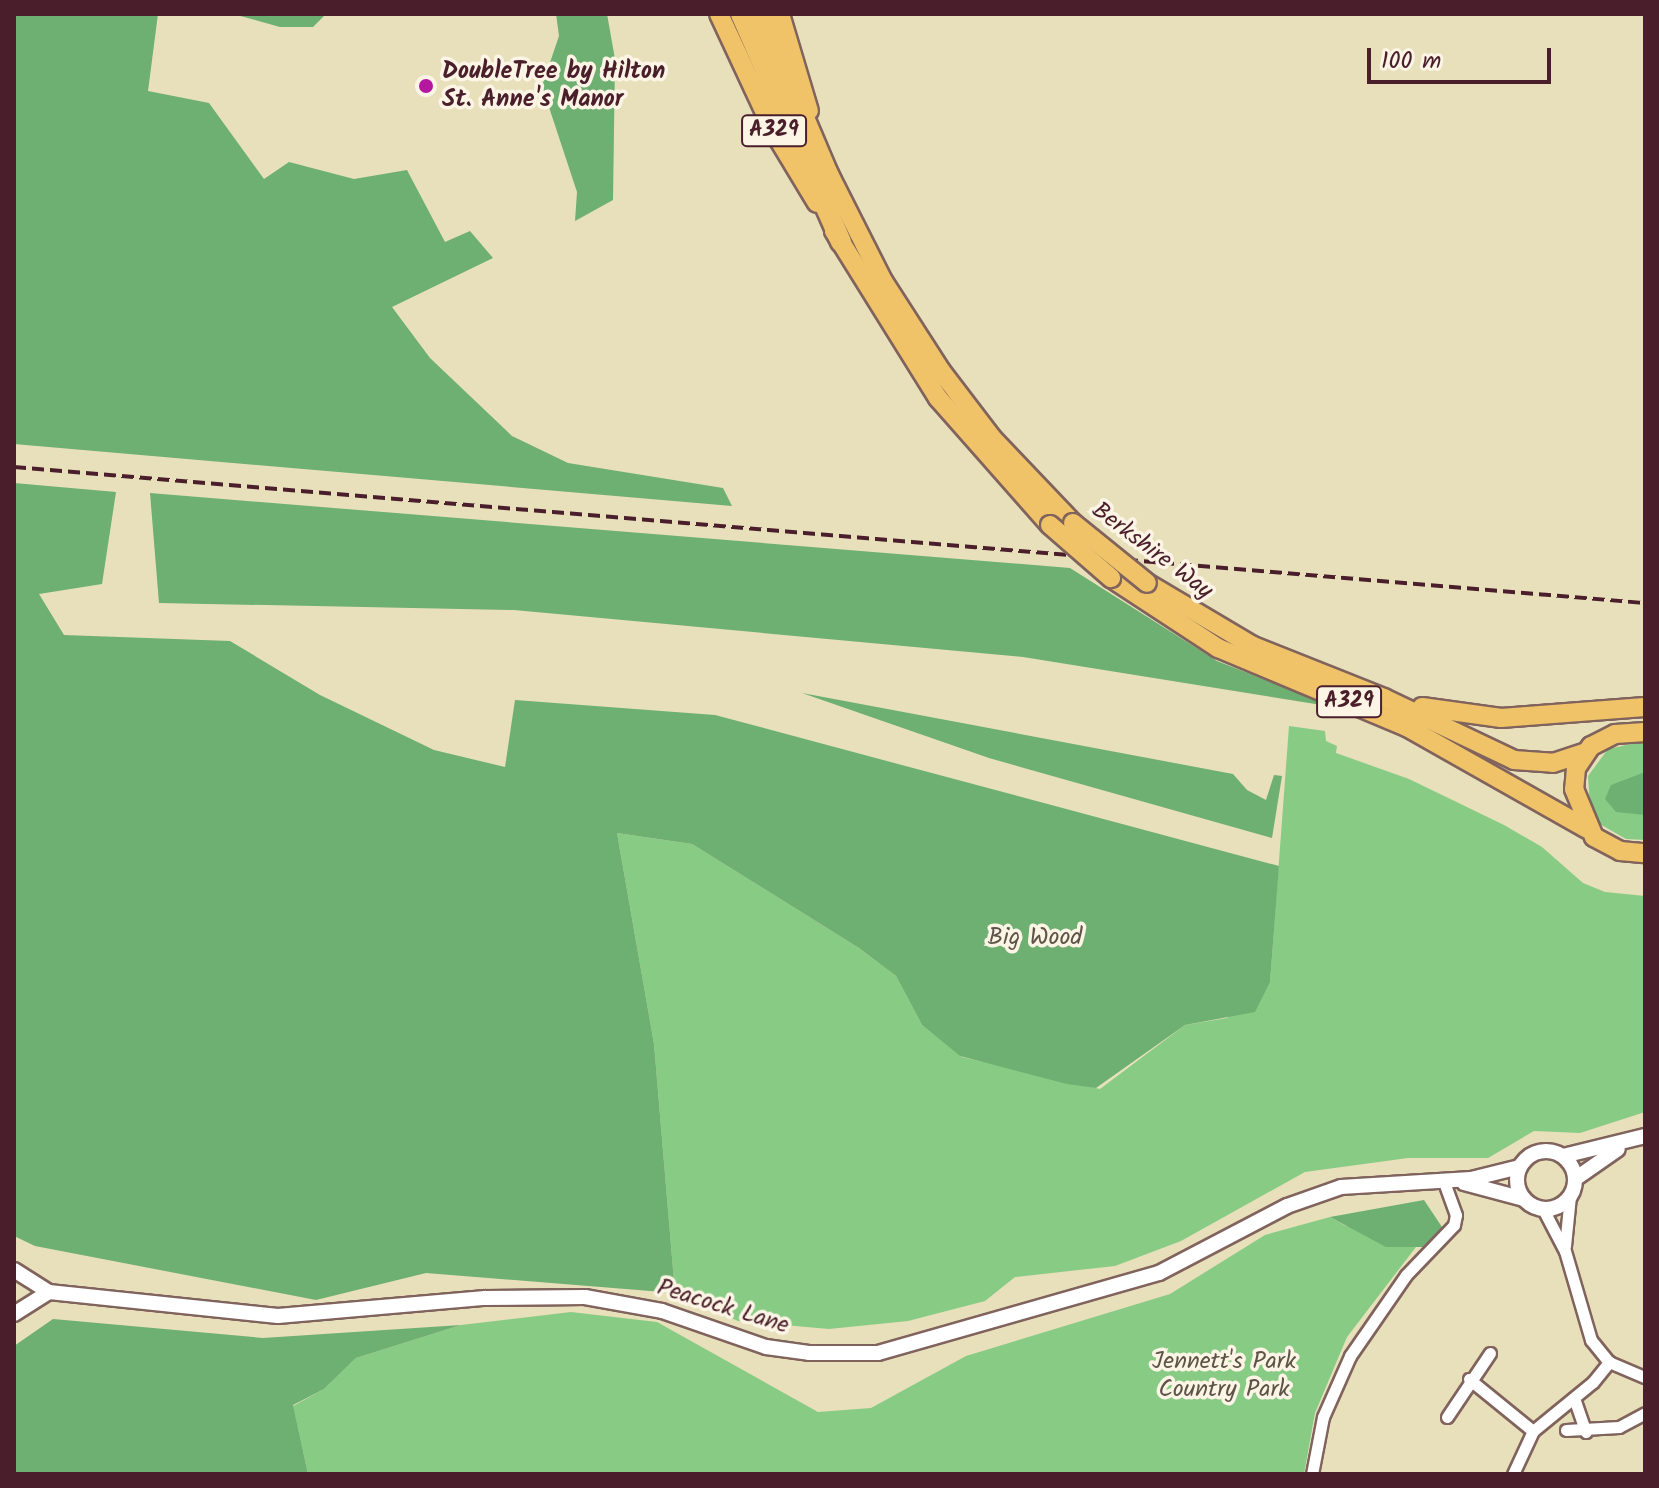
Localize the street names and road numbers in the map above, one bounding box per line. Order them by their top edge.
road number: A329 [740,113,808,149]
street label: Berkshire Way [1086,496,1218,606]
road number: A329 [1315,684,1383,720]
street label: Peacock Lane [654,1273,792,1341]

